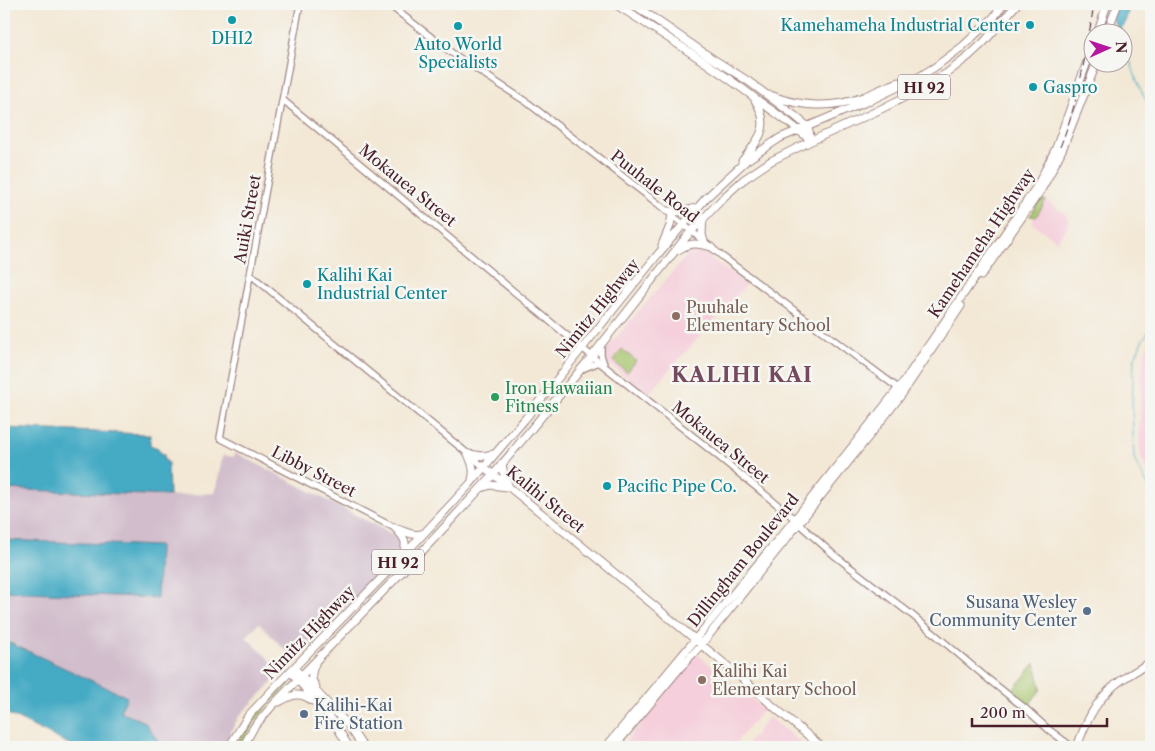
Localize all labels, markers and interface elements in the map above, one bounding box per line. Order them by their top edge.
marker: DHI2 [226,14,238,26]
place label: Kamehameha Industrial Center [781,15,1020,35]
marker: Kamehameha Industrial Center [1024,19,1036,31]
marker: Auto World Specialists [452,20,464,32]
north arrow [1082,22,1132,72]
place label: DHI2 [211,28,253,48]
place label: Auto World Specialists [413,34,502,72]
text: N [1112,41,1130,54]
road number: HI 92 [898,74,950,100]
place label: Gaspro [1043,77,1098,97]
marker: Gaspro [1027,81,1039,93]
street label: Mokauea Street [355,140,461,231]
street label: Puuhale Road [607,145,703,227]
street label: Kamehameha Highway [924,164,1039,322]
street label: Auiki Street [229,173,265,266]
street label: Nimitz Highway [551,253,644,362]
place label: Kalihi Kai Industrial Center [317,265,447,303]
marker: Kalihi Kai Industrial Center [301,278,313,290]
place label: Puuhale Elementary School [686,297,831,335]
marker: Puuhale Elementary School [670,310,682,322]
district label: KALIHI KAI [671,362,813,387]
place label: Iron Hawaiian Fitness [505,378,613,416]
marker: Iron Hawaiian Fitness [489,391,501,403]
street label: Mokauea Street [668,397,774,488]
street label: Libby Street [268,441,360,501]
street label: Kalihi Street [503,461,589,537]
place label: Pacific Pipe Co. [617,476,737,496]
marker: Pacific Pipe Co. [601,480,613,492]
street label: Dillingham Boulevard [683,489,803,631]
road number: HI 92 [372,550,424,574]
street label: Nimitz Highway [259,580,359,683]
place label: Susana Wesley Community Center [929,592,1078,630]
marker: Susana Wesley Community Center [1081,605,1093,617]
place label: Kalihi Kai Elementary School [712,661,857,699]
marker: Kalihi Kai Elementary School [696,674,708,686]
place label: Kalihi-Kai Fire Station [314,695,403,733]
scale bar [972,696,1108,728]
text: 200 m [980,703,1026,722]
marker: Kalihi-Kai Fire Station [298,708,310,720]

